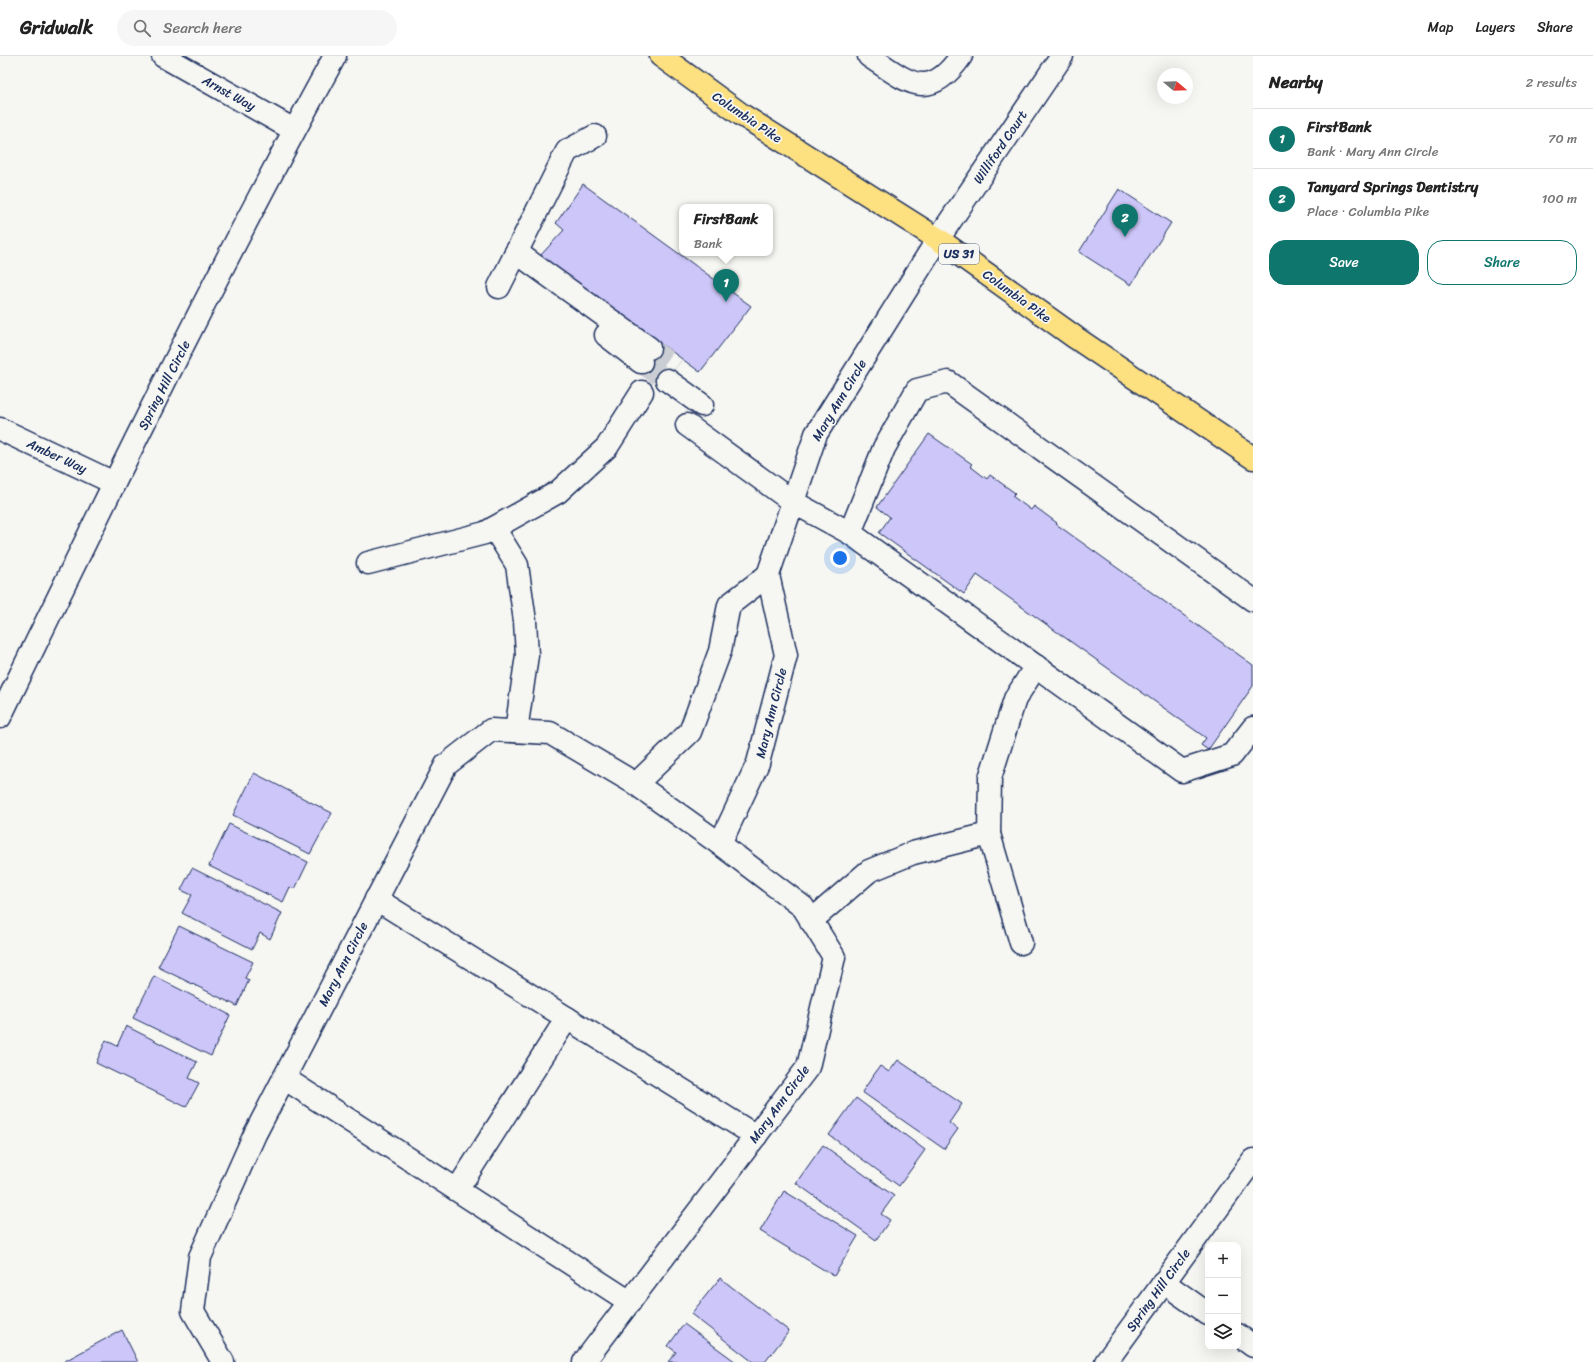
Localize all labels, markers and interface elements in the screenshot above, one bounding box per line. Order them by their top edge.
search box [117,10,397,46]
text: Gridwalk [20,11,93,44]
text: Search here [163,15,242,41]
text: Map [1428,15,1453,40]
text: Layers [1475,15,1515,40]
text: Share [1537,15,1573,40]
icon: search [131,17,153,39]
text: Nearby [1269,67,1323,97]
street label: Arnst Way [197,68,260,117]
north arrow [1157,68,1193,104]
text: 2 results [1526,71,1577,94]
street label: Columbia Pike [707,85,787,149]
street label: Williford Court [967,105,1033,189]
text: FirstBank [1307,114,1372,140]
text: 1 [1279,127,1285,150]
text: 70 m [1548,127,1577,150]
text: Bank · Mary Ann Circle [1307,140,1438,163]
text: Tanyard Springs Dentistry [1307,174,1478,200]
text: 2 [1278,187,1286,210]
text: 100 m [1542,187,1577,210]
text: Place · Columbia Pike [1307,200,1429,223]
popup [679,204,773,256]
pin: 2 [1112,204,1138,237]
text: FirstBank [694,206,758,232]
text: Bank [694,232,722,255]
button: Save [1269,240,1419,285]
button: Share [1427,240,1577,285]
road number: US 31 [939,244,979,264]
street label: Columbia Pike [978,263,1056,329]
pin: 1 [713,269,739,302]
street label: Spring Hill Circle [131,336,197,434]
street label: Mary Ann Circle [805,354,873,446]
street label: Amber Way [22,432,91,480]
your location [830,548,850,568]
street label: Mary Ann Circle [749,665,793,761]
street label: Mary Ann Circle [312,917,374,1010]
street label: Mary Ann Circle [743,1060,816,1148]
map controls [1205,1242,1241,1350]
button: + [1205,1242,1241,1278]
street label: Spring Hill Circle [1120,1243,1196,1337]
button: − [1205,1278,1241,1314]
button: layers [1205,1314,1241,1350]

